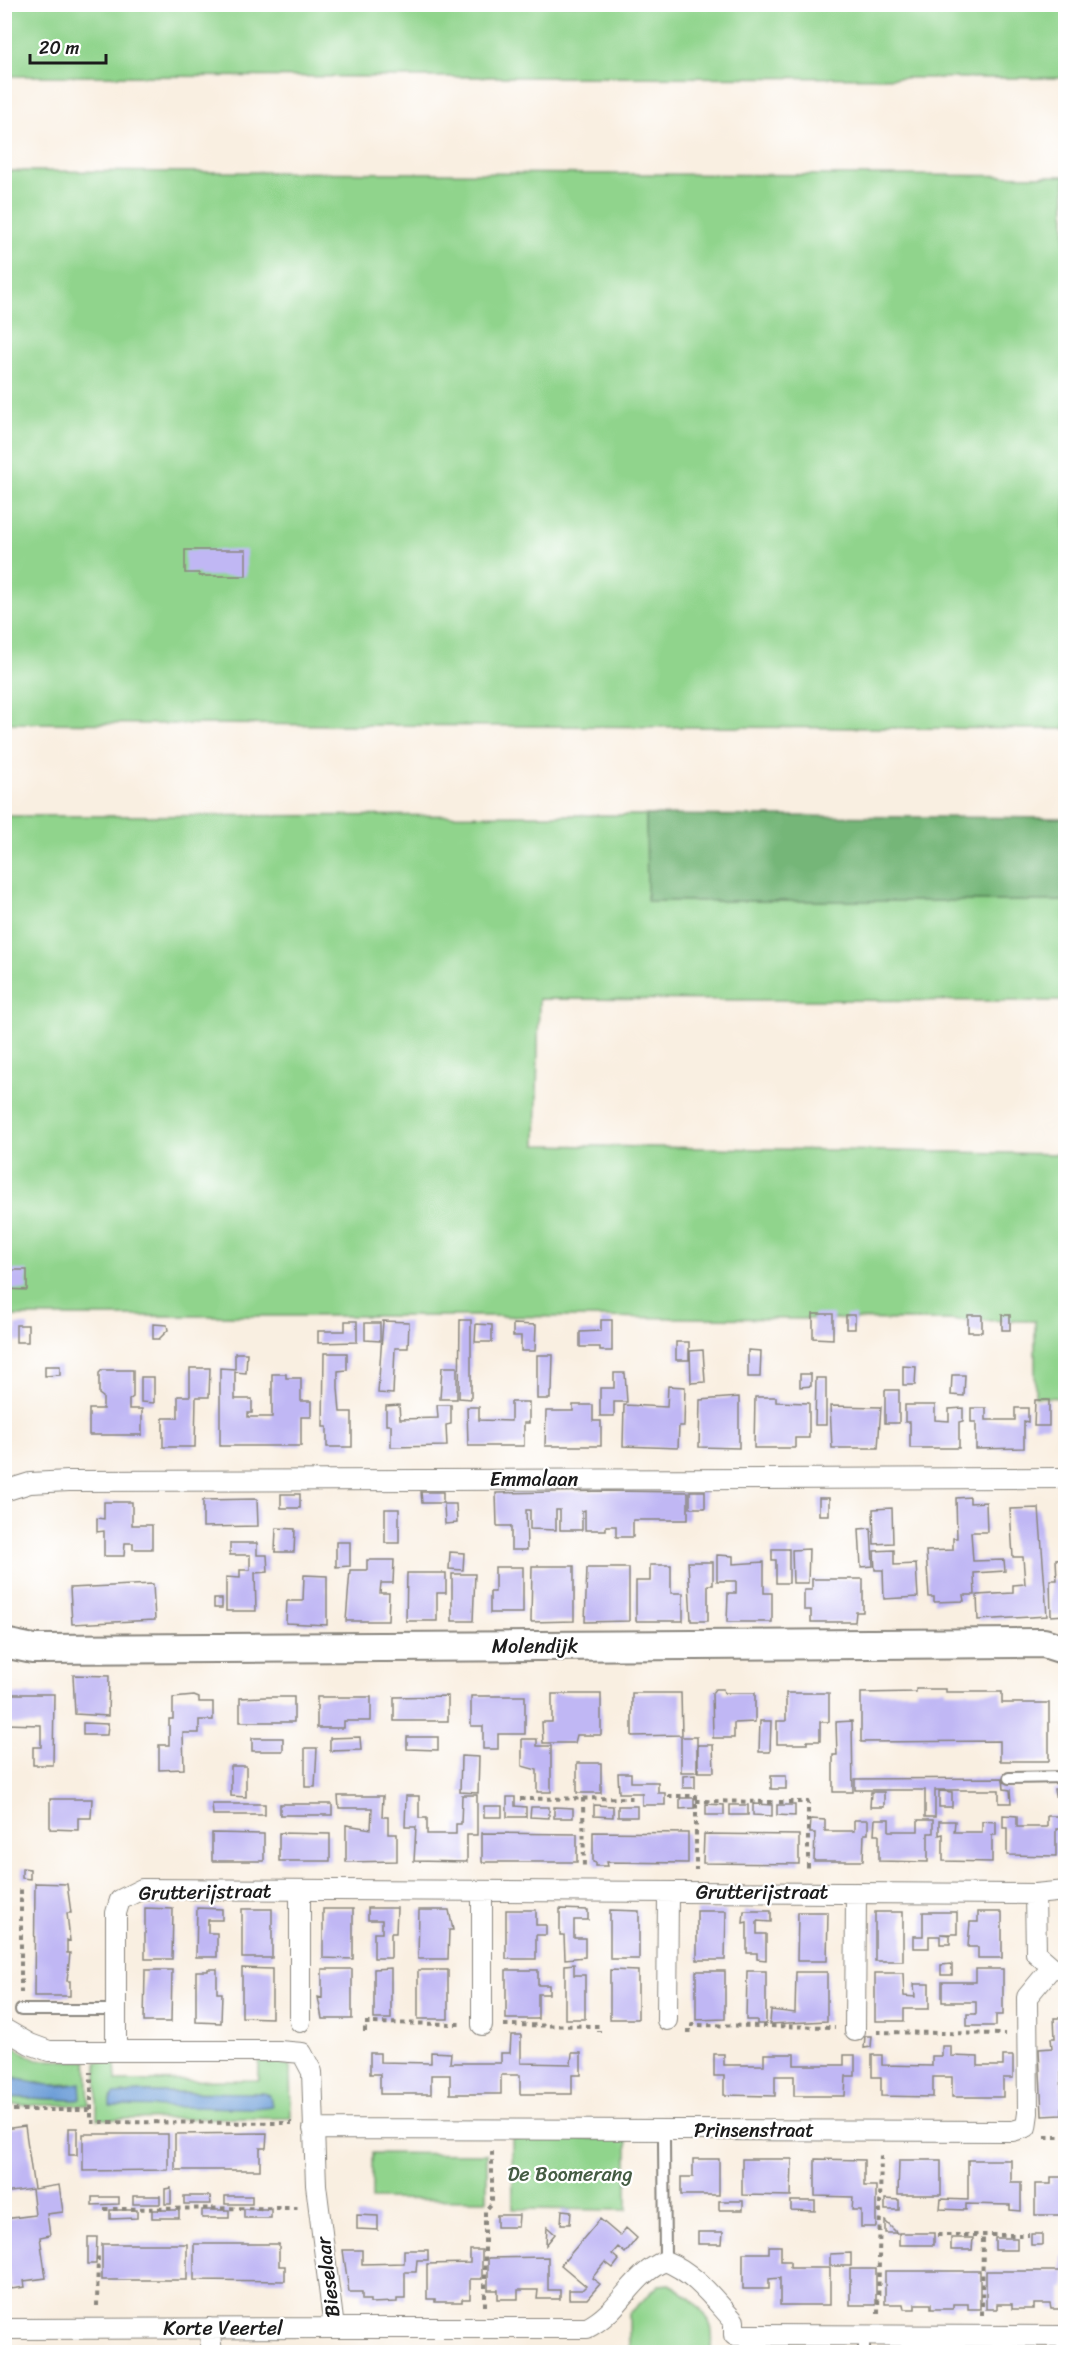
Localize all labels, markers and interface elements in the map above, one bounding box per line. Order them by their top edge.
scale bar [30,27,106,65]
text: 20 m [39,32,79,64]
street label: Emmalaan [490,1462,578,1497]
street label: Molendijk [492,1629,579,1664]
street label: Grutterijstraat [138,1873,272,1911]
street label: Grutterijstraat [696,1875,829,1910]
street label: Prinsenstraat [694,2113,814,2148]
park label: De Boomerang [507,2157,633,2192]
street label: Bieselaar [306,2234,350,2319]
street label: Korte Veertel [163,2311,284,2346]

